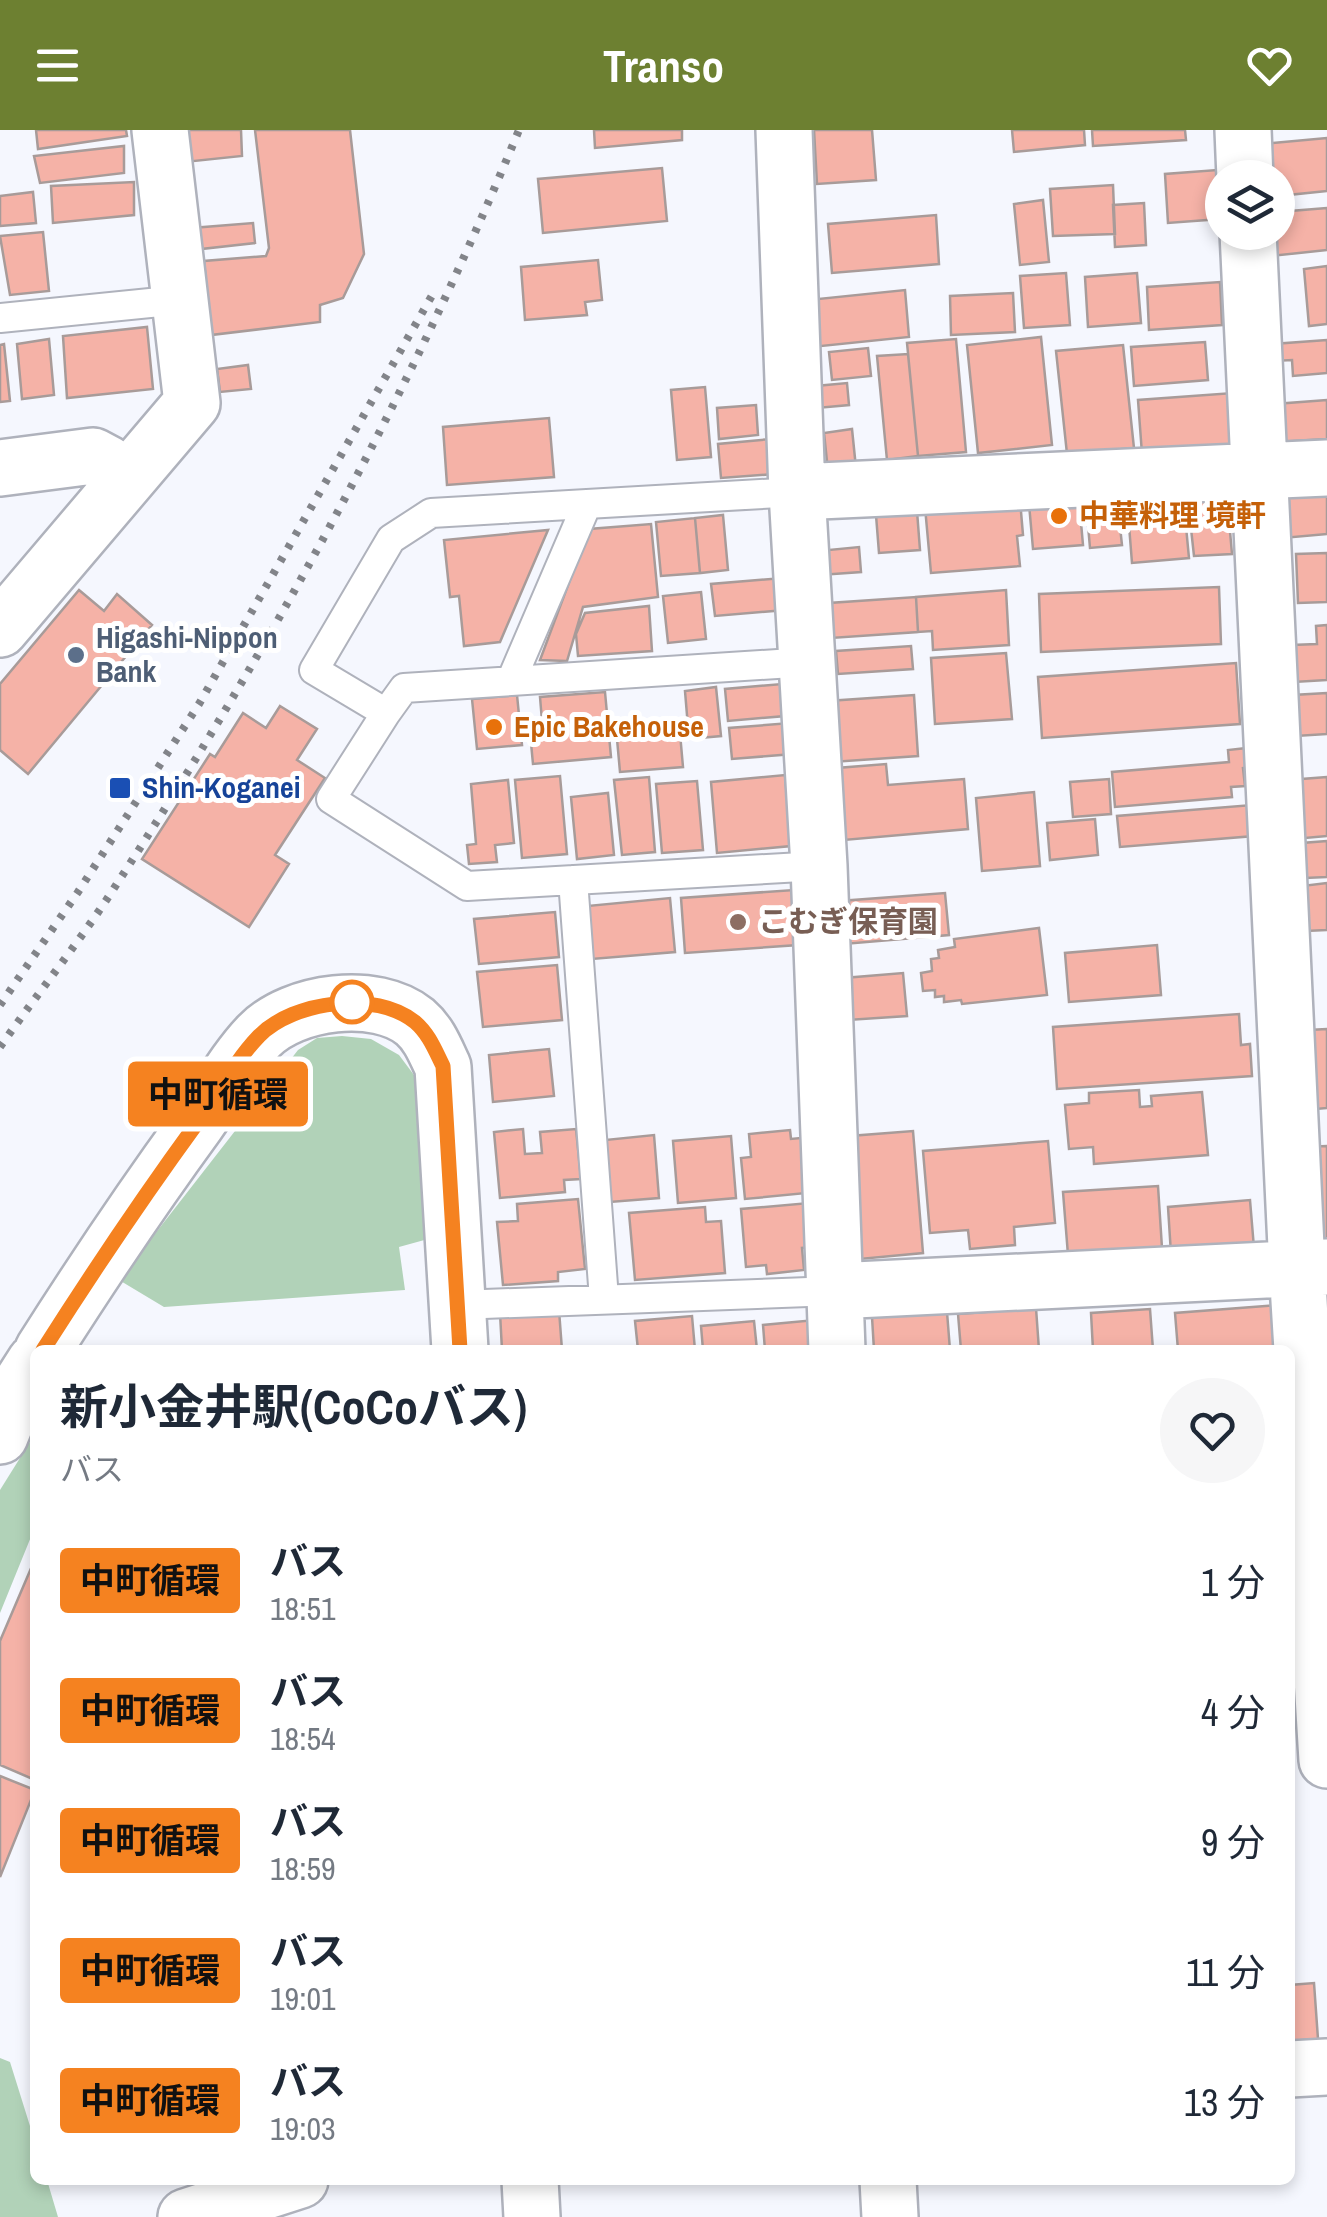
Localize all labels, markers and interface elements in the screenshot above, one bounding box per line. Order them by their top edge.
text: Transo [603,35,724,96]
icon: menu [30,38,85,93]
icon: heart [1242,38,1297,93]
map controls [1205,160,1295,250]
button: layers [1205,160,1295,250]
place label: 中華料理 境軒 [1079,495,1266,535]
marker: 中華料理 境軒 [1048,505,1070,527]
place label: Higashi-Nippon Bank [96,617,278,691]
marker: Higashi-Nippon Bank [65,644,87,666]
place label: Epic Bakehouse [514,706,704,746]
marker: Epic Bakehouse [483,716,505,738]
place label: Shin-Koganei [142,767,301,807]
marker: Shin-Koganei [107,775,133,801]
place label: こむぎ保育園 [758,901,938,941]
marker: こむぎ保育園 [727,911,749,933]
unlabelled marker [331,981,373,1023]
line badge: 中町循環 [148,1062,288,1126]
text: 中町循環 [148,1071,288,1118]
text: 新小金井駅(CoCoバス) [60,1374,527,1439]
button: heart [1160,1378,1265,1483]
text: バス [60,1448,124,1491]
text: バス [270,1536,346,1587]
text: 中町循環 [80,1557,220,1604]
text: 1 分 [1201,1557,1265,1608]
text: 18:51 [270,1587,336,1630]
text: バス [270,1666,346,1717]
text: 中町循環 [80,1687,220,1734]
text: 4 分 [1201,1687,1265,1738]
text: 18:54 [270,1717,336,1760]
text: バス [270,1796,346,1847]
text: 中町循環 [80,1817,220,1864]
text: 9 分 [1201,1817,1265,1868]
text: 18:59 [270,1847,336,1890]
text: バス [270,1926,346,1977]
text: 中町循環 [80,1947,220,1994]
text: 11 分 [1186,1947,1265,1998]
text: 19:01 [270,1977,336,2020]
text: バス [270,2056,346,2107]
text: 中町循環 [80,2077,220,2124]
text: 13 分 [1184,2077,1265,2128]
text: 19:03 [270,2107,336,2150]

